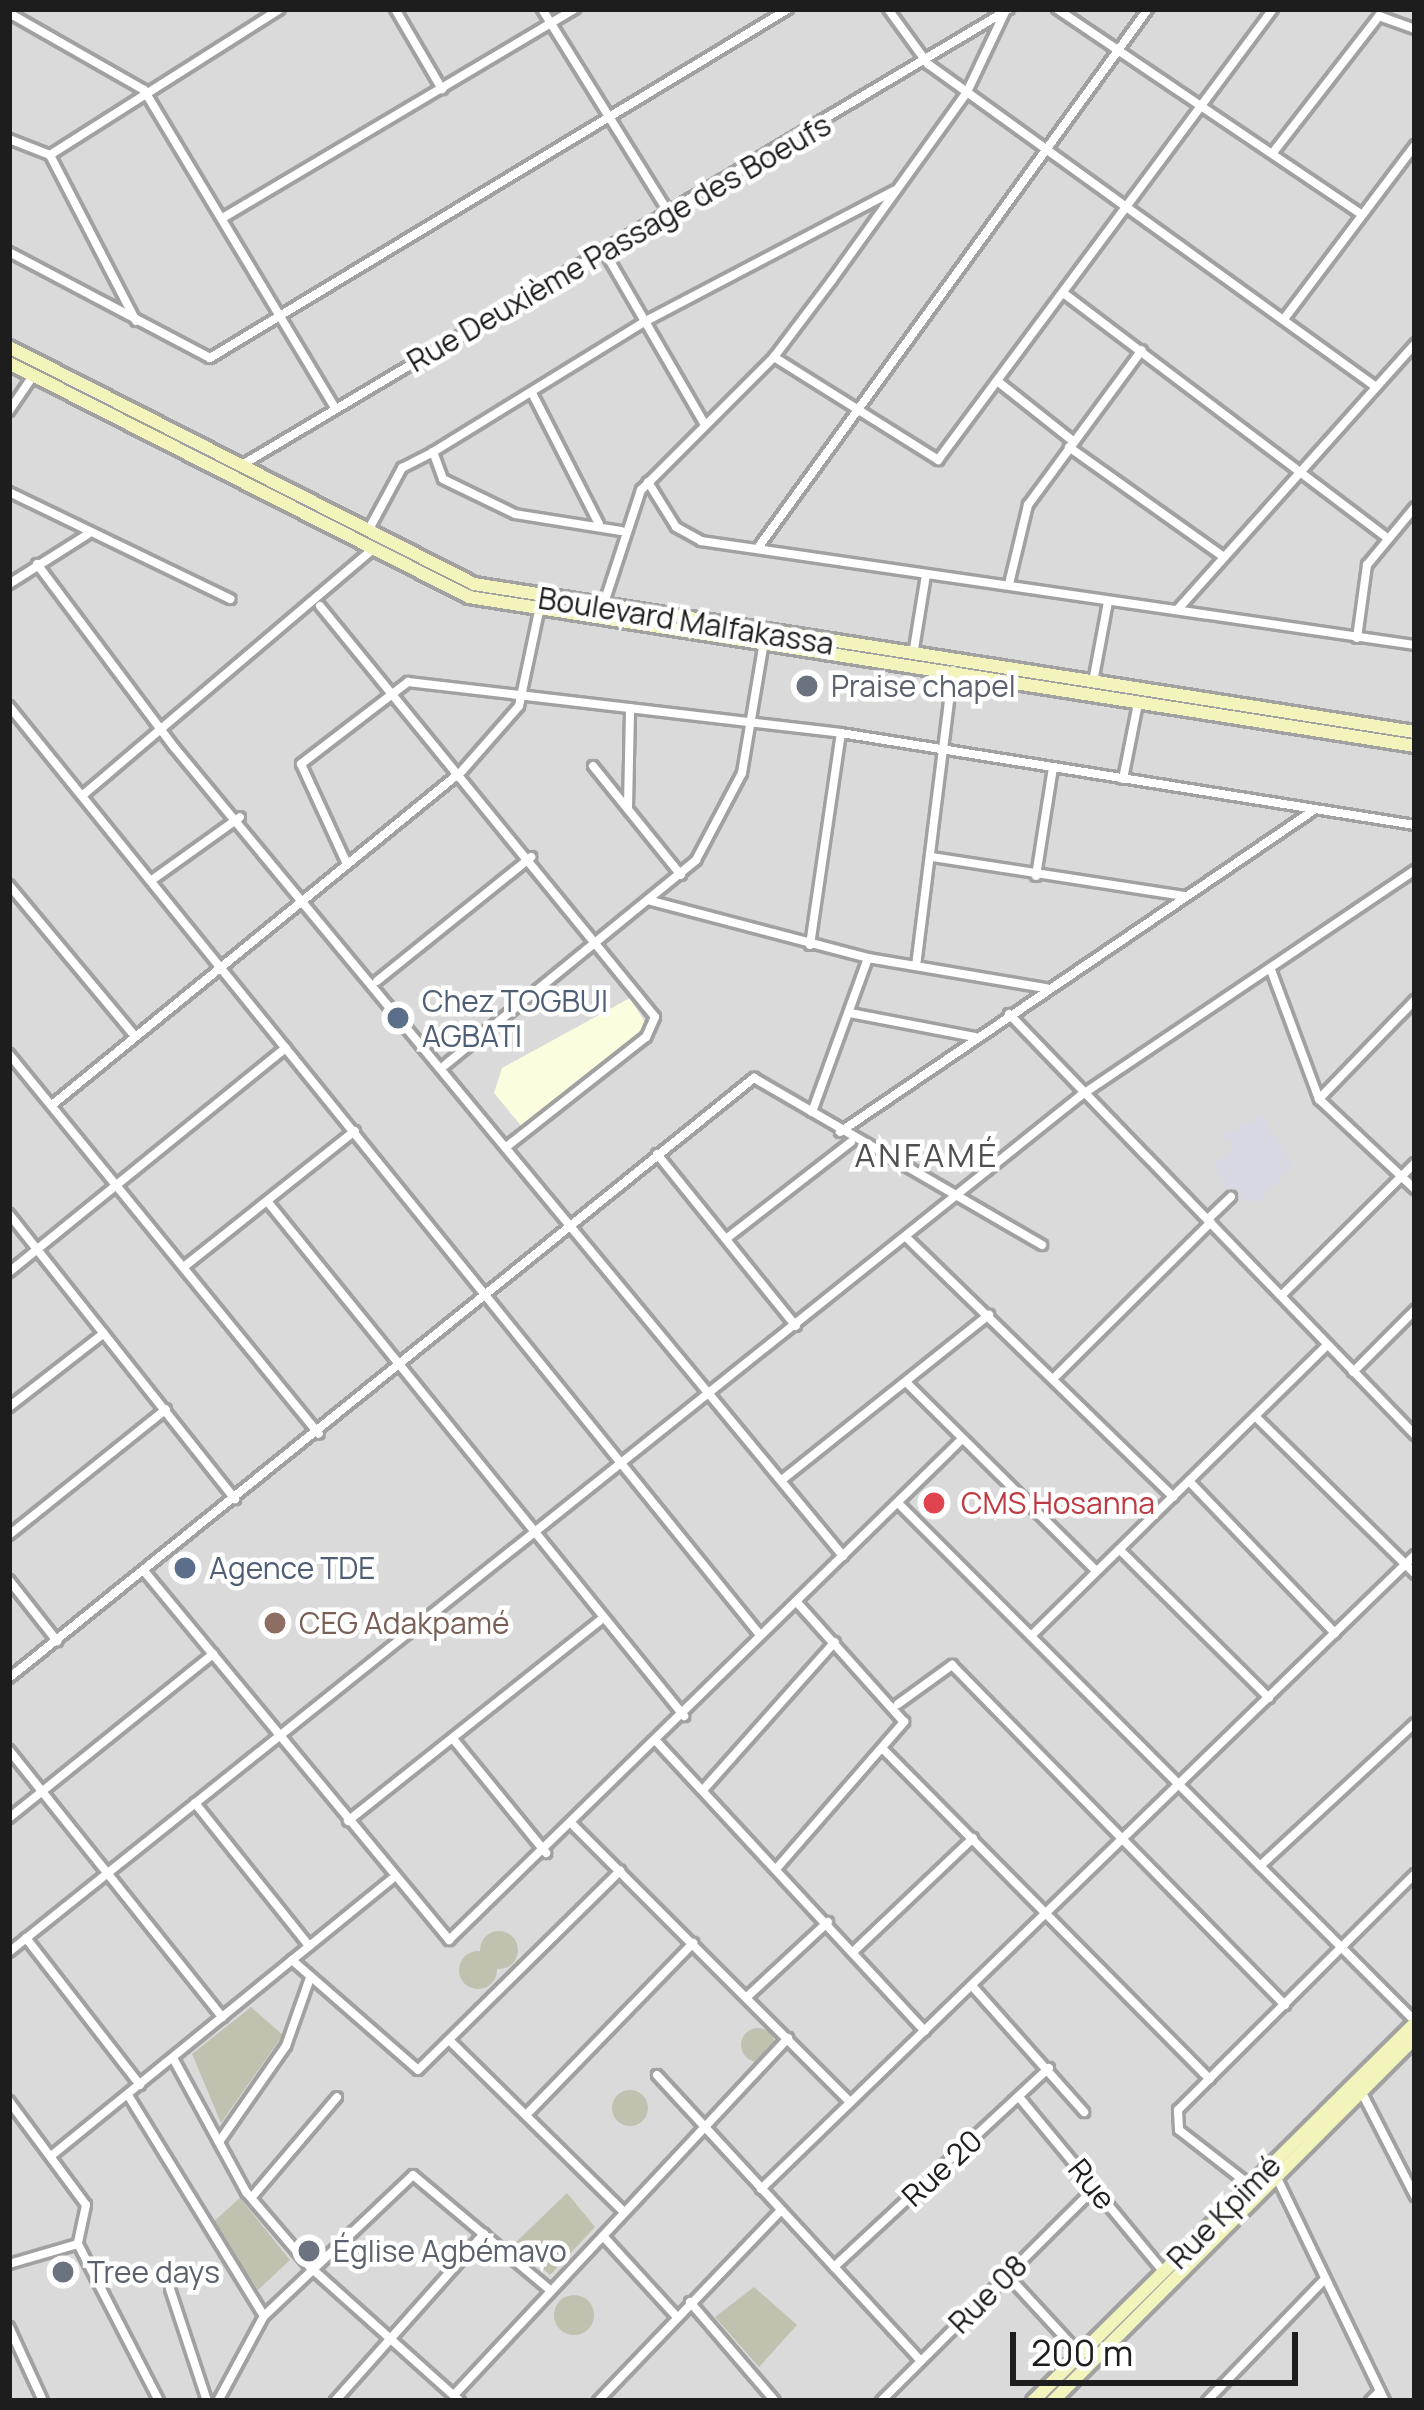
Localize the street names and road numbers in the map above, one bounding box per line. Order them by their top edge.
street label: Rue Deuxième Passage des Boeufs [401,107,837,379]
street label: Boulevard Malfakassa [536,580,836,662]
street label: Rue 20 [895,2122,989,2214]
street label: Rue Kpimé [1160,2148,1288,2276]
street label: Rue [1061,2152,1123,2216]
street label: Rue 08 [941,2247,1035,2341]

